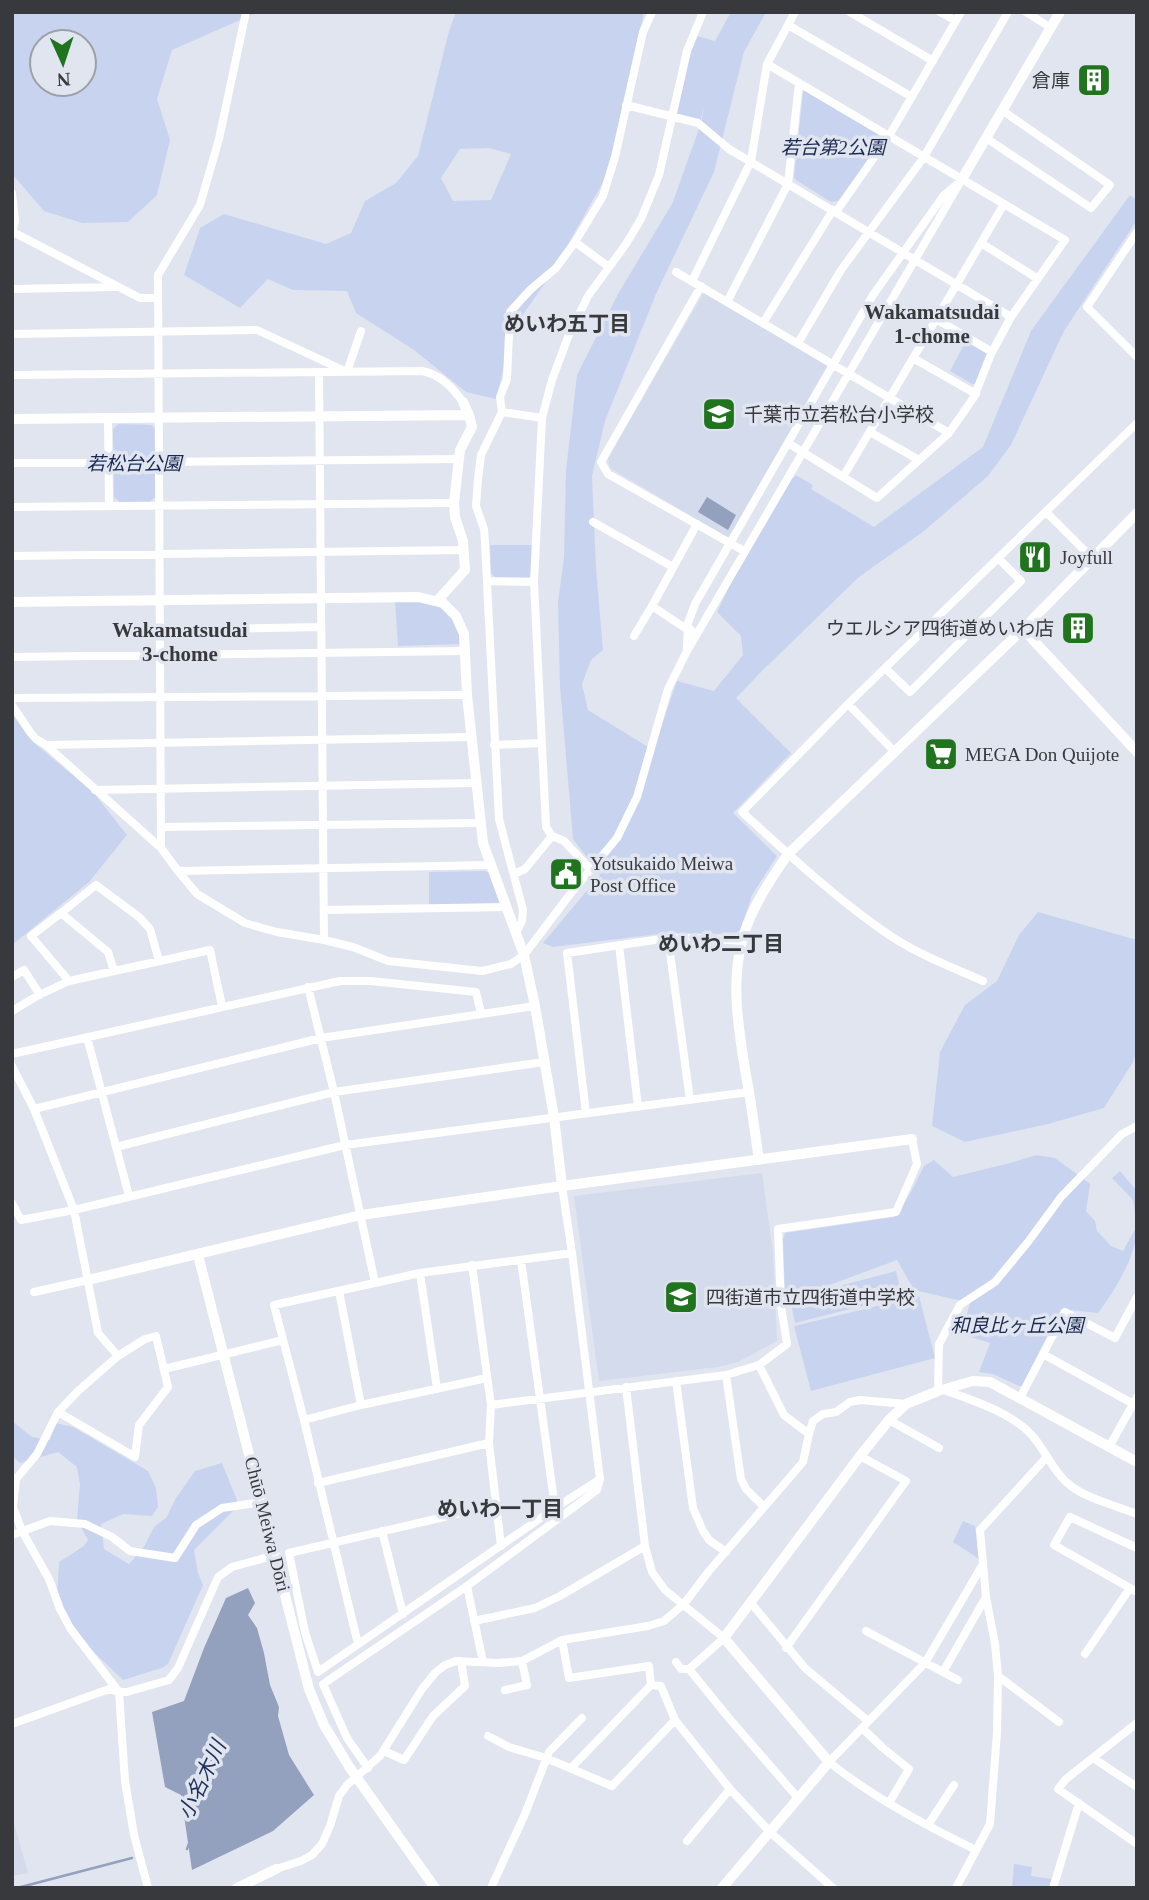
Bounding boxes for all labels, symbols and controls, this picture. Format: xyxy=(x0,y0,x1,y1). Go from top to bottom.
north arrow xyxy=(28,28,98,98)
building icon: 倉庫 xyxy=(1075,61,1113,99)
text: N xyxy=(56,69,71,90)
place label: 倉庫 xyxy=(1032,70,1070,91)
park label: 若台第2公園 xyxy=(781,137,888,158)
district label: Wakamatsudai 1-chome xyxy=(864,300,1000,348)
district label: めいわ五丁目 xyxy=(504,312,630,336)
school or university icon: 千葉市立若松台小学校 xyxy=(700,395,738,433)
place label: 千葉市立若松台小学校 xyxy=(744,404,934,425)
park label: 若松台公園 xyxy=(86,453,184,474)
restaurant icon: Joyfull xyxy=(1016,538,1054,576)
place label: Joyfull xyxy=(1060,547,1113,568)
building icon: ウエルシア四街道めいわ店 xyxy=(1059,609,1097,647)
district label: Wakamatsudai 3-chome xyxy=(112,618,248,666)
place label: ウエルシア四街道めいわ店 xyxy=(826,618,1054,639)
supermarket icon: MEGA Don Quijote xyxy=(922,735,960,773)
place label: MEGA Don Quijote xyxy=(965,744,1119,765)
place label: Yotsukaido Meiwa Post Office xyxy=(590,853,734,896)
public building icon: Yotsukaido Meiwa Post Office xyxy=(547,855,585,893)
district label: めいわ二丁目 xyxy=(658,932,784,956)
school or university icon: 四街道市立四街道中学校 xyxy=(662,1278,700,1316)
place label: 四街道市立四街道中学校 xyxy=(706,1287,915,1308)
park label: 和良比ヶ丘公園 xyxy=(950,1315,1086,1336)
street label: Chūō Meiwa Dōri xyxy=(241,1455,294,1594)
district label: めいわ一丁目 xyxy=(437,1497,563,1521)
water label: 小名木川 xyxy=(173,1735,231,1823)

